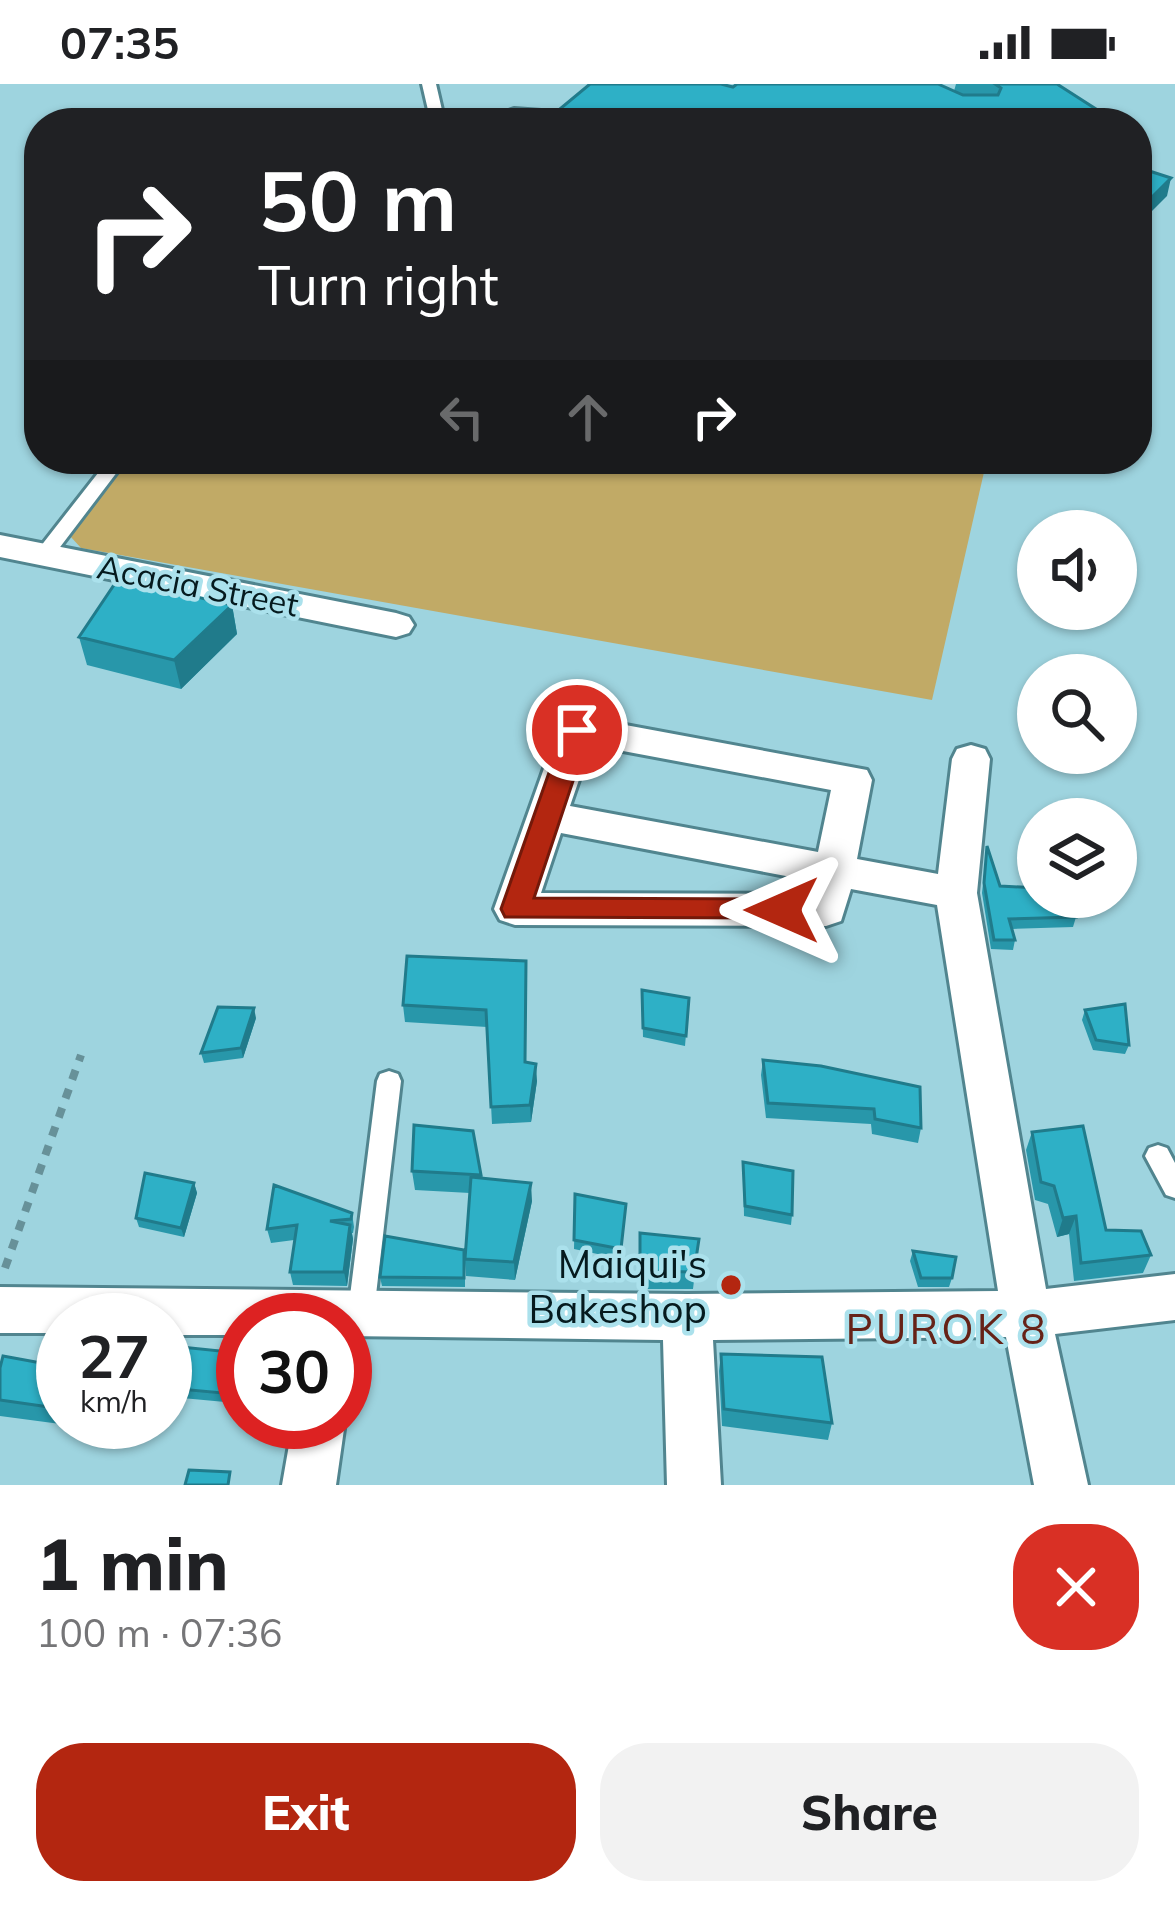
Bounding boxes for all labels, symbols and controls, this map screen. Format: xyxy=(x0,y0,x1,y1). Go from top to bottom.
text: 07:35 xyxy=(60,14,179,70)
text: 50 m xyxy=(258,147,457,252)
icon: right xyxy=(60,156,216,312)
text: Turn right xyxy=(258,251,499,319)
icon: left xyxy=(429,384,495,450)
icon: ahead xyxy=(555,384,621,450)
icon: right xyxy=(681,384,747,450)
map controls xyxy=(1017,510,1137,918)
button: sound xyxy=(1017,510,1137,630)
street label: Acacia Street xyxy=(94,545,302,625)
button: search xyxy=(1017,654,1137,774)
pin xyxy=(526,679,628,781)
icon: arrive xyxy=(544,697,610,763)
button: layers xyxy=(1017,798,1137,918)
position arrow xyxy=(719,847,845,973)
place label: Maiqui's Bakeshop xyxy=(528,1239,707,1333)
marker: Maiqui's Bakeshop xyxy=(718,1272,744,1298)
speed limit sign: 30 xyxy=(216,1293,372,1449)
district label: PUROK 8 xyxy=(845,1302,1049,1355)
text: 27 xyxy=(78,1318,150,1393)
text: km/h xyxy=(80,1382,148,1420)
text: 1 min xyxy=(36,1518,229,1608)
button: close xyxy=(1013,1524,1139,1650)
text: 100 m · 07:36 xyxy=(36,1608,282,1657)
button: Exit xyxy=(36,1743,576,1881)
button: Share xyxy=(600,1743,1139,1881)

